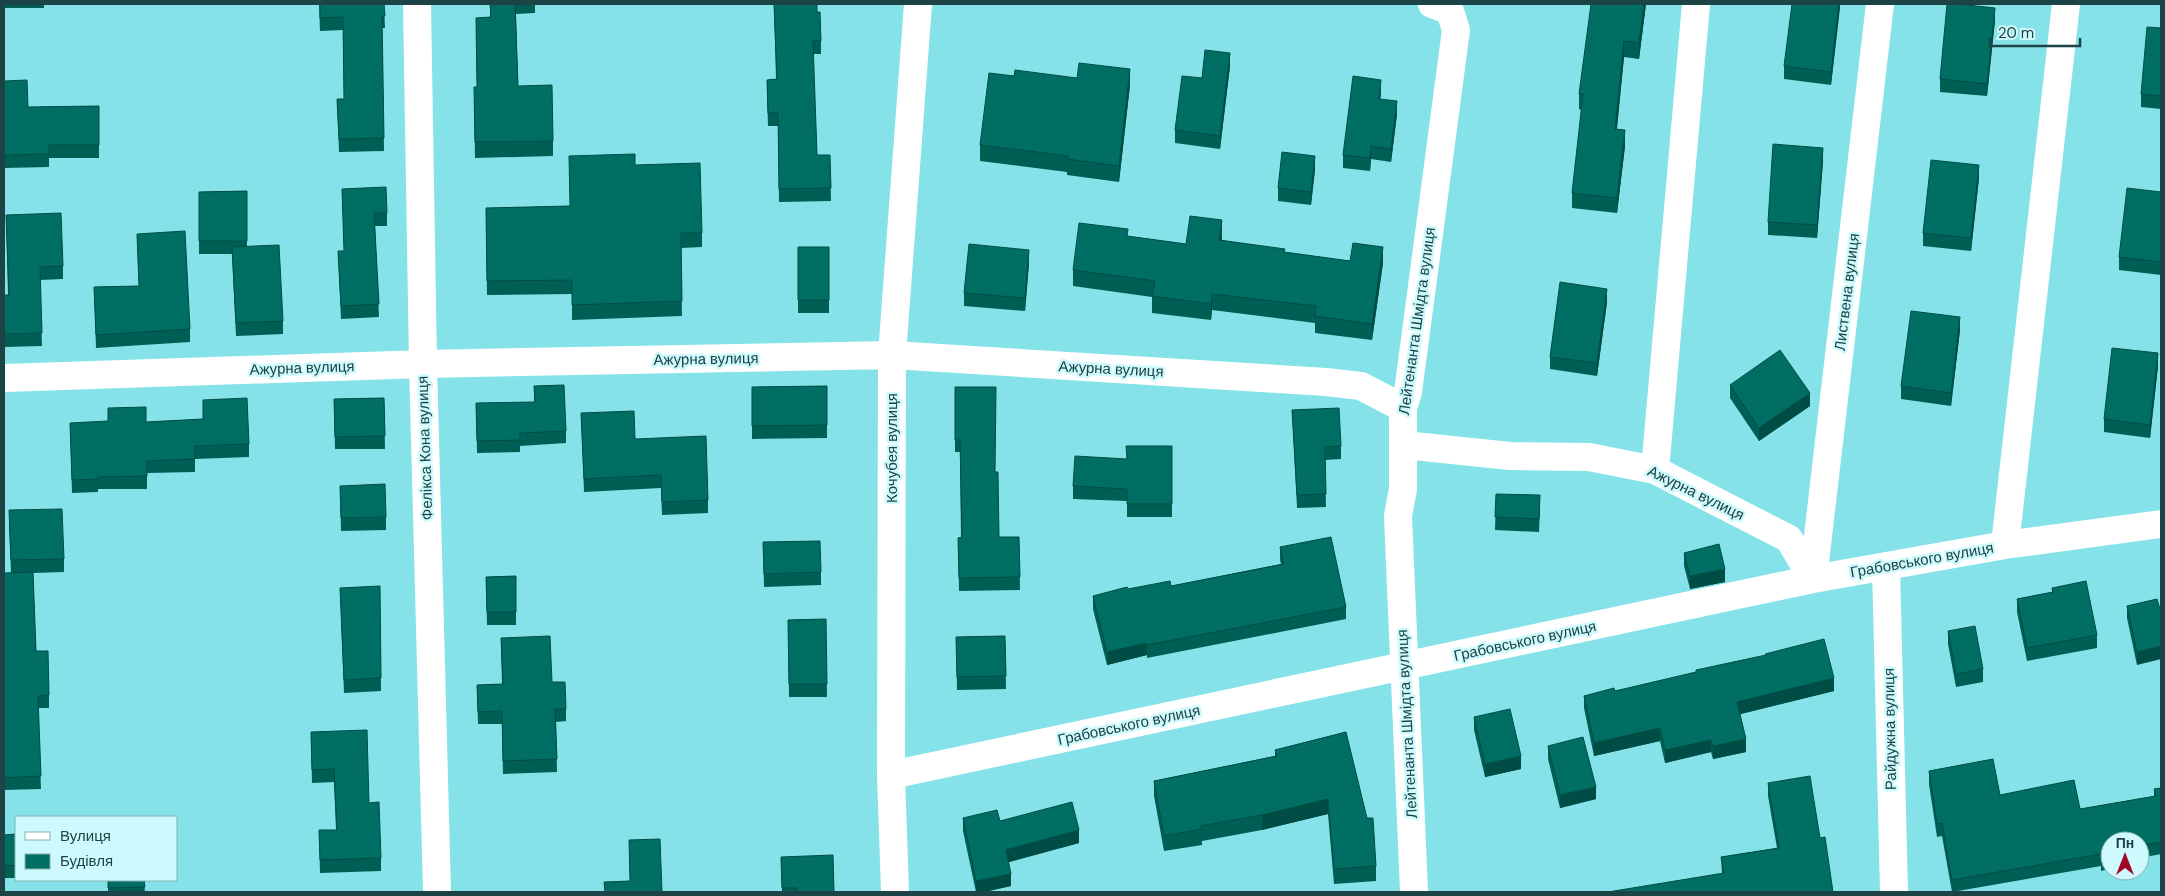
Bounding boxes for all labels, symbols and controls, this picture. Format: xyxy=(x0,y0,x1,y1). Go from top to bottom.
scale bar xyxy=(1990,15,2080,47)
text: 20 m xyxy=(1998,23,2034,43)
street label: Лейтенанта Шмідта вулиця xyxy=(1394,226,1440,416)
street label: Листвена вулиця xyxy=(1830,232,1864,352)
street label: Ажурна вулиця xyxy=(653,348,759,370)
street label: Ажурна вулиця xyxy=(249,356,355,380)
street label: Ажурна вулиця xyxy=(1058,356,1164,382)
street label: Фелікса Кона вулиця xyxy=(412,376,438,520)
street label: Кочубея вулиця xyxy=(882,393,902,503)
street label: Ажурна вулиця xyxy=(1644,461,1748,525)
street label: Грабовського вулиця xyxy=(1849,538,1995,582)
street label: Грабовського вулиця xyxy=(1452,616,1598,666)
street label: Лейтенанта Шмідта вулиця xyxy=(1392,629,1422,819)
street label: Райдужна вулиця xyxy=(1879,668,1901,790)
street label: Грабовського вулиця xyxy=(1056,700,1202,750)
legend xyxy=(15,816,178,881)
text: Вулиця xyxy=(60,826,111,846)
north arrow xyxy=(2100,831,2150,881)
text: Пн xyxy=(2116,834,2134,852)
text: Будівля xyxy=(60,851,113,871)

